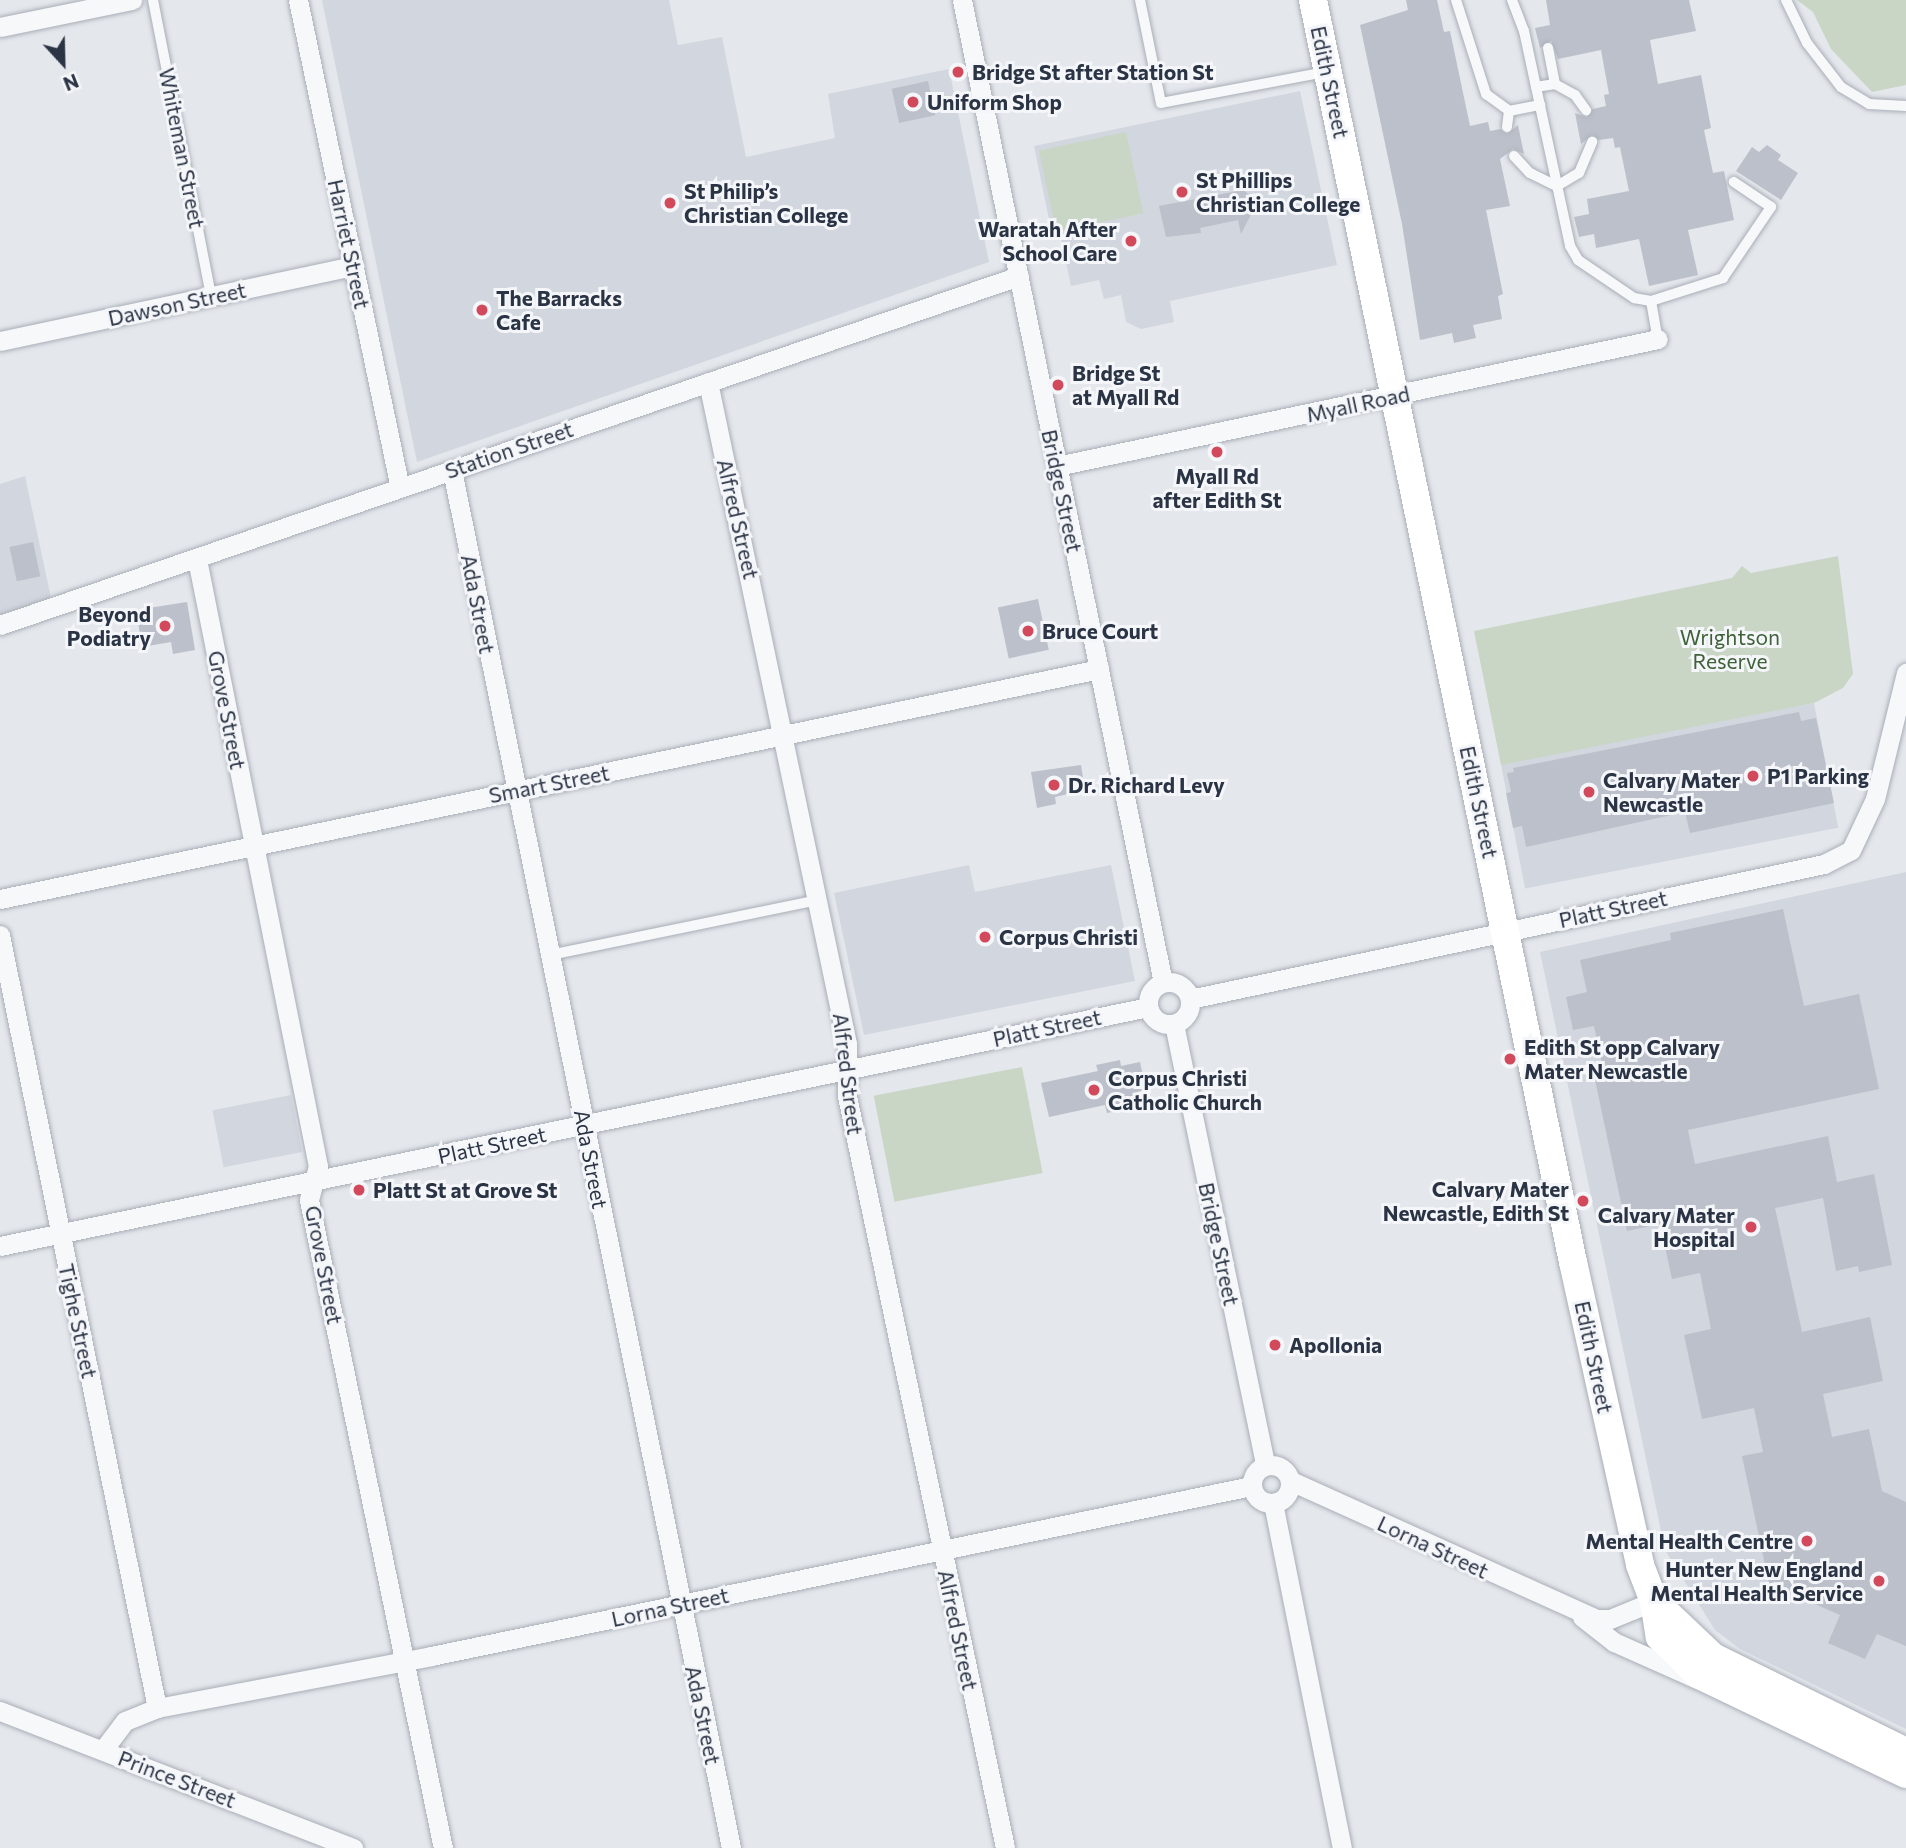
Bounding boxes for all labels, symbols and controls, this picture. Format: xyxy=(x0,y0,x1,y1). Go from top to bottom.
street label: Edith Street xyxy=(1306,24,1354,140)
north arrow xyxy=(28,28,98,98)
place label: Bridge St after Station St xyxy=(972,59,1214,85)
marker: Bridge St after Station St xyxy=(950,64,966,80)
street label: Whiteman Street xyxy=(154,66,210,230)
text: N xyxy=(60,70,82,96)
place label: Uniform Shop xyxy=(927,89,1062,115)
marker: Uniform Shop xyxy=(905,94,921,110)
place label: St Phillips Christian College xyxy=(1196,167,1360,217)
street label: Harriet Street xyxy=(323,177,375,311)
place label: St Philip’s Christian College xyxy=(684,178,848,228)
marker: St Phillips Christian College xyxy=(1174,184,1190,200)
marker: St Philip’s Christian College xyxy=(662,195,678,211)
place label: Waratah After School Care xyxy=(978,216,1117,266)
marker: Waratah After School Care xyxy=(1123,233,1139,249)
street label: Dawson Street xyxy=(106,277,248,331)
place label: The Barracks Cafe xyxy=(496,285,622,335)
marker: The Barracks Cafe xyxy=(474,302,490,318)
place label: Bridge St at Myall Rd xyxy=(1072,360,1179,410)
marker: Bridge St at Myall Rd xyxy=(1050,377,1066,393)
street label: Myall Road xyxy=(1304,381,1412,427)
street label: Station Street xyxy=(442,416,576,484)
street label: Bridge Street xyxy=(1037,427,1087,555)
marker: Myall Rd after Edith St xyxy=(1209,444,1225,460)
street label: Alfred Street xyxy=(712,456,764,582)
place label: Myall Rd after Edith St xyxy=(1152,463,1282,513)
street label: Ada Street xyxy=(456,552,500,656)
place label: Beyond Podiatry xyxy=(67,601,151,651)
marker: Beyond Podiatry xyxy=(157,618,173,634)
place label: Bruce Court xyxy=(1042,618,1158,644)
marker: Bruce Court xyxy=(1020,623,1036,639)
park label: Wrightson Reserve xyxy=(1680,624,1780,674)
street label: Grove Street xyxy=(203,648,251,772)
street label: Edith Street xyxy=(1455,744,1503,860)
street label: Smart Street xyxy=(487,760,611,808)
place label: P1 Parking xyxy=(1767,763,1869,789)
place label: Calvary Mater Newcastle xyxy=(1603,767,1740,817)
marker: P1 Parking xyxy=(1745,768,1761,784)
place label: Dr. Richard Levy xyxy=(1068,772,1225,798)
marker: Dr. Richard Levy xyxy=(1046,777,1062,793)
marker: Calvary Mater Newcastle xyxy=(1581,784,1597,800)
street label: Platt Street xyxy=(1557,885,1669,933)
place label: Corpus Christi xyxy=(999,924,1138,950)
marker: Corpus Christi xyxy=(977,929,993,945)
street label: Platt Street xyxy=(991,1004,1103,1052)
street label: Alfred Street xyxy=(828,1012,868,1136)
place label: Edith St opp Calvary Mater Newcastle xyxy=(1524,1034,1720,1084)
marker: Edith St opp Calvary Mater Newcastle xyxy=(1502,1051,1518,1067)
place label: Corpus Christi Catholic Church xyxy=(1108,1065,1262,1115)
marker: Corpus Christi Catholic Church xyxy=(1086,1082,1102,1098)
street label: Ada Street xyxy=(569,1107,613,1211)
street label: Platt Street xyxy=(436,1121,548,1169)
place label: Calvary Mater Newcastle, Edith St xyxy=(1383,1176,1569,1226)
place label: Platt St at Grove St xyxy=(373,1177,557,1203)
street label: Bridge Street xyxy=(1194,1180,1244,1308)
marker: Platt St at Grove St xyxy=(351,1182,367,1198)
marker: Calvary Mater Newcastle, Edith St xyxy=(1575,1193,1591,1209)
place label: Calvary Mater Hospital xyxy=(1598,1202,1735,1252)
street label: Grove Street xyxy=(300,1203,348,1327)
marker: Calvary Mater Hospital xyxy=(1741,1217,1761,1237)
street label: Tighe Street xyxy=(54,1261,102,1381)
street label: Edith Street xyxy=(1570,1299,1618,1415)
place label: Apollonia xyxy=(1289,1332,1382,1358)
marker: Apollonia xyxy=(1267,1337,1283,1353)
street label: Lorna Street xyxy=(1374,1510,1492,1584)
place label: Mental Health Centre xyxy=(1586,1528,1793,1554)
marker: Mental Health Centre xyxy=(1799,1533,1815,1549)
place label: Hunter New England Mental Health Service xyxy=(1651,1556,1863,1606)
street label: Alfred Street xyxy=(933,1567,983,1693)
marker: Hunter New England Mental Health Service xyxy=(1869,1571,1889,1591)
street label: Lorna Street xyxy=(609,1582,731,1632)
street label: Ada Street xyxy=(680,1663,726,1767)
street label: Prince Street xyxy=(115,1745,239,1813)

